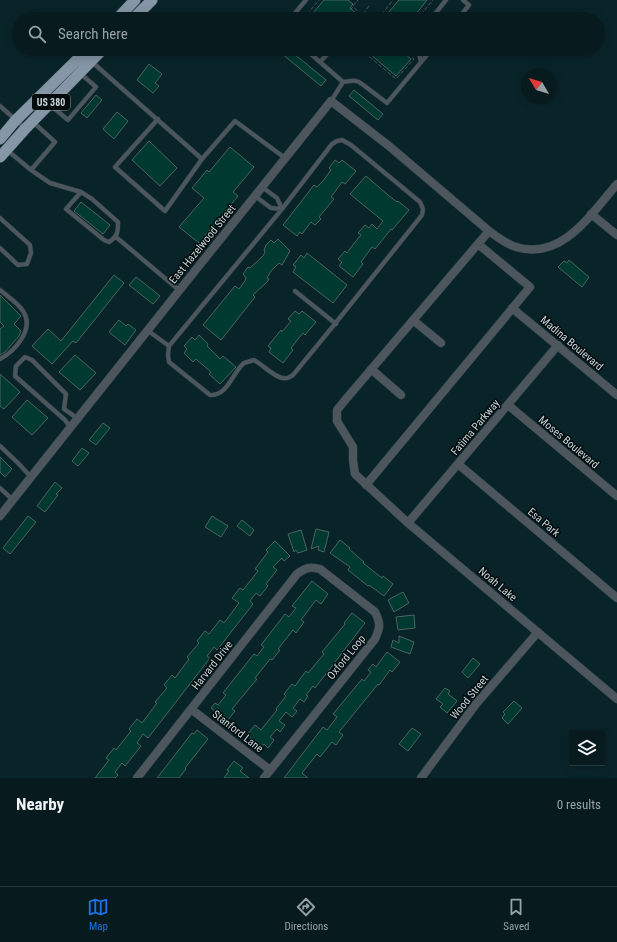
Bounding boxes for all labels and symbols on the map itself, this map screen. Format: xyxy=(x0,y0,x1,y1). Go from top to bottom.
north arrow xyxy=(521,68,557,104)
road number: US 380 xyxy=(32,94,70,110)
street label: East Hazelwood Street xyxy=(167,202,238,286)
street label: Madina Boulevard xyxy=(538,313,606,373)
street label: Fatima Parkway xyxy=(448,396,503,458)
street label: Moses Boulevard xyxy=(536,413,601,471)
street label: Esa Park xyxy=(525,505,562,540)
street label: Noah Lake xyxy=(476,565,519,604)
street label: Oxford Loop xyxy=(325,632,368,682)
street label: Harvard Drive xyxy=(189,638,236,692)
street label: Wood Street xyxy=(448,673,491,722)
street label: Stanford Lane xyxy=(210,708,266,755)

